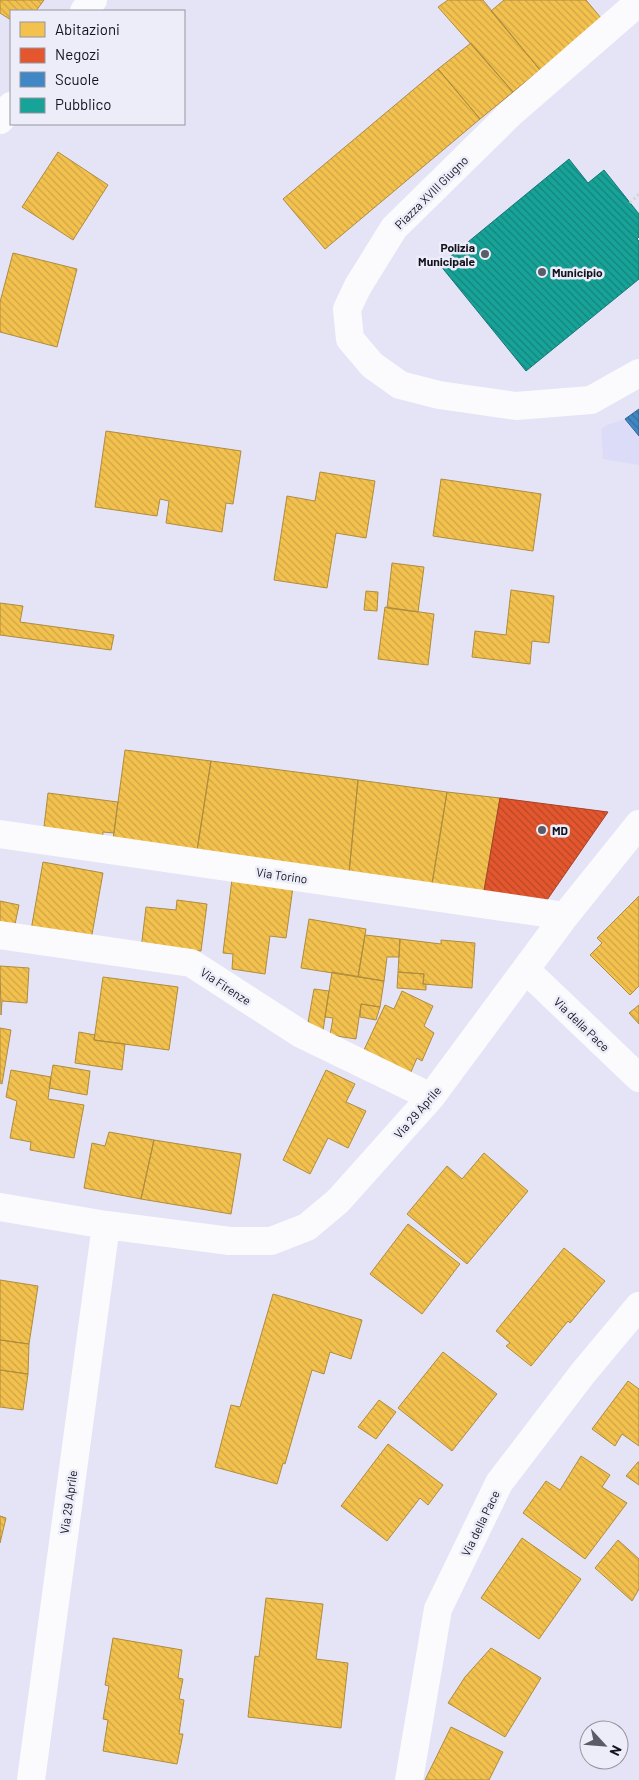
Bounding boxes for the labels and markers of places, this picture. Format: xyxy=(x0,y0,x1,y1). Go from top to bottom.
place label: Polizia Municipale xyxy=(418,240,475,268)
marker: Polizia Municipale xyxy=(479,248,491,260)
place label: Municipio xyxy=(552,265,603,279)
marker: Municipio xyxy=(536,266,548,278)
place label: MD xyxy=(552,823,568,837)
marker: MD xyxy=(536,824,548,836)

